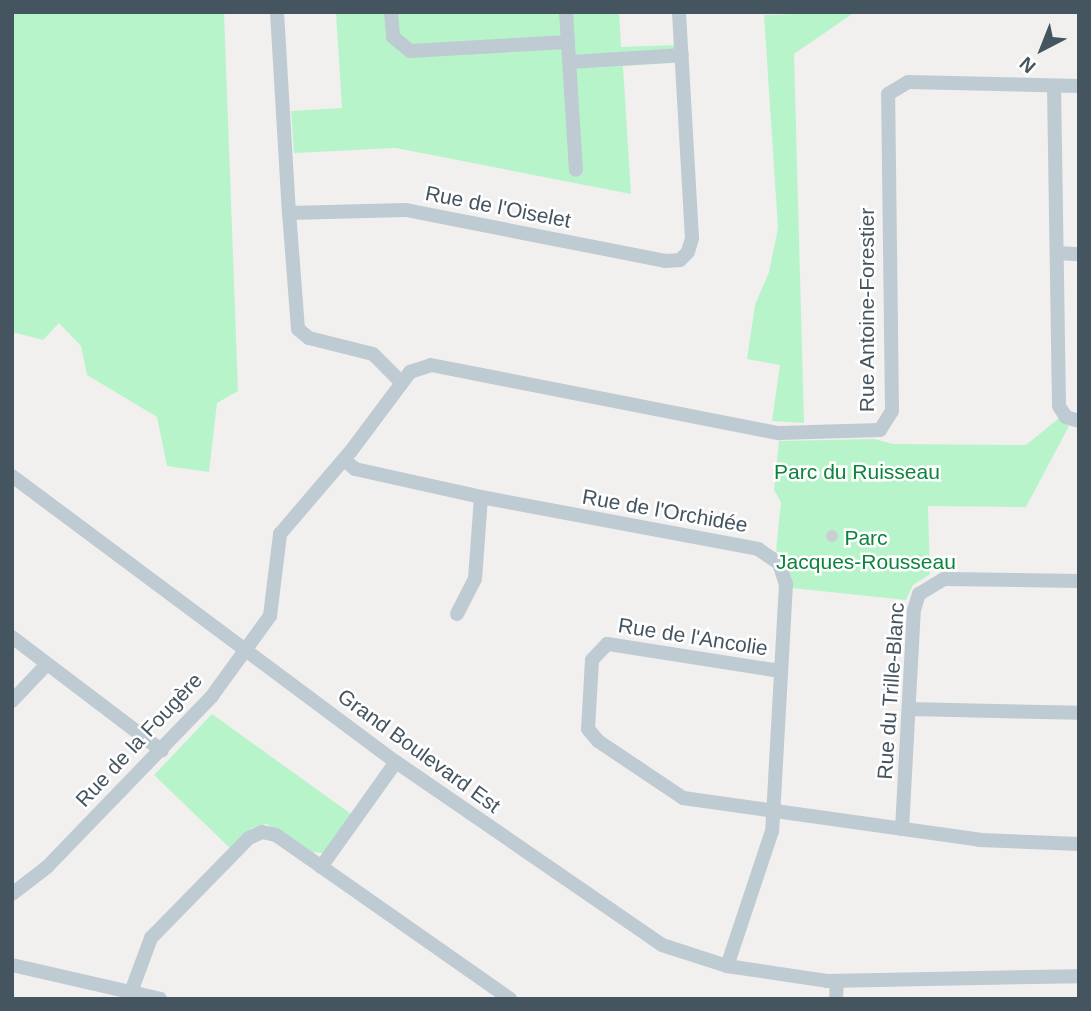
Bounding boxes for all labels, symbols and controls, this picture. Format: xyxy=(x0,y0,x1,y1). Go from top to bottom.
north arrow xyxy=(1007,14,1077,84)
text: N xyxy=(1015,53,1040,77)
street label: Rue de l'Oiselet xyxy=(423,181,573,233)
street label: Rue Antoine-Forestier xyxy=(854,207,880,413)
park label: Parc du Ruisseau xyxy=(774,459,940,485)
street label: Rue de l'Orchidée xyxy=(580,484,750,538)
park label: Parc Jacques-Rousseau xyxy=(776,525,956,575)
street label: Rue du Trille-Blanc xyxy=(872,601,910,781)
street label: Rue de l'Ancolie xyxy=(616,613,770,661)
street label: Rue de la Fougère xyxy=(70,668,208,812)
street label: Grand Boulevard Est xyxy=(333,684,505,818)

